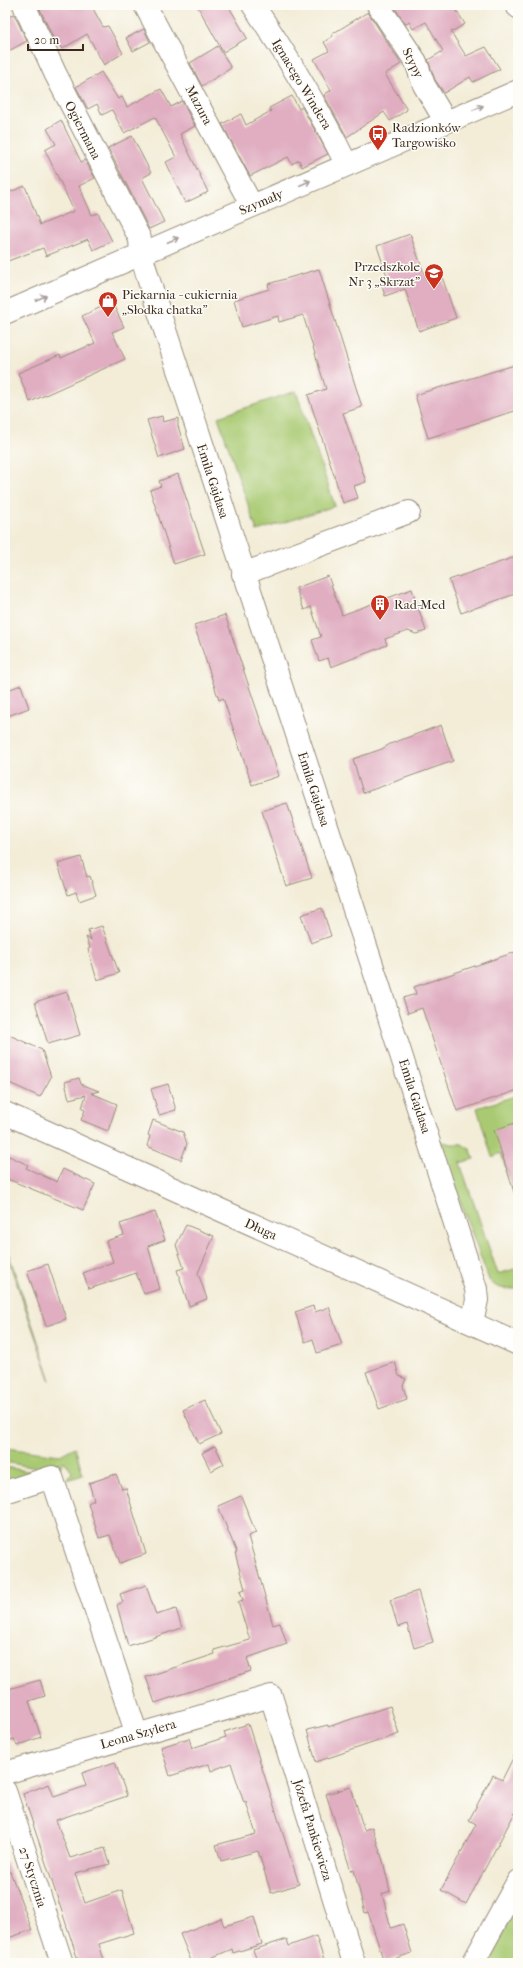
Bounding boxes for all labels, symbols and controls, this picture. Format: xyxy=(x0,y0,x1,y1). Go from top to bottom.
scale bar xyxy=(28,26,83,52)
text: 20 m xyxy=(34,33,59,47)
street label: Ignacego Windera xyxy=(269,36,335,133)
street label: Stypy xyxy=(399,45,427,82)
street label: Mazura xyxy=(182,83,216,128)
street label: Ogiermana xyxy=(62,98,105,163)
one-way arrow xyxy=(472,104,484,111)
place label: Radzionków Targowisko xyxy=(392,120,461,150)
bus stop icon: Radzionków Targowisko xyxy=(367,123,389,151)
one-way arrow xyxy=(298,179,310,186)
street label: Szymały xyxy=(237,186,286,218)
one-way arrow xyxy=(166,236,178,244)
place label: Przedszkole Nr 3 „Skrzat” xyxy=(349,259,421,289)
school or university icon: Przedszkole Nr 3 „Skrzat” xyxy=(423,262,445,290)
place label: Piekarnia - cukiernia „Słodka chatka” xyxy=(122,287,238,317)
shop icon: Piekarnia - cukiernia „Słodka chatka” xyxy=(97,290,119,318)
one-way arrow xyxy=(34,294,46,301)
street label: Emila Gajdasa xyxy=(194,442,232,521)
building icon: Rad-Med xyxy=(369,593,391,621)
place label: Rad-Med xyxy=(394,597,446,612)
street label: Emila Gajdasa xyxy=(295,750,333,829)
street label: Emila Gajdasa xyxy=(396,1057,434,1136)
street label: Długa xyxy=(243,1215,280,1243)
street label: Leona Szylera xyxy=(98,1716,178,1752)
street label: Józefa Pankiewicza xyxy=(290,1776,336,1884)
street label: 27 Stycznia xyxy=(16,1845,50,1910)

